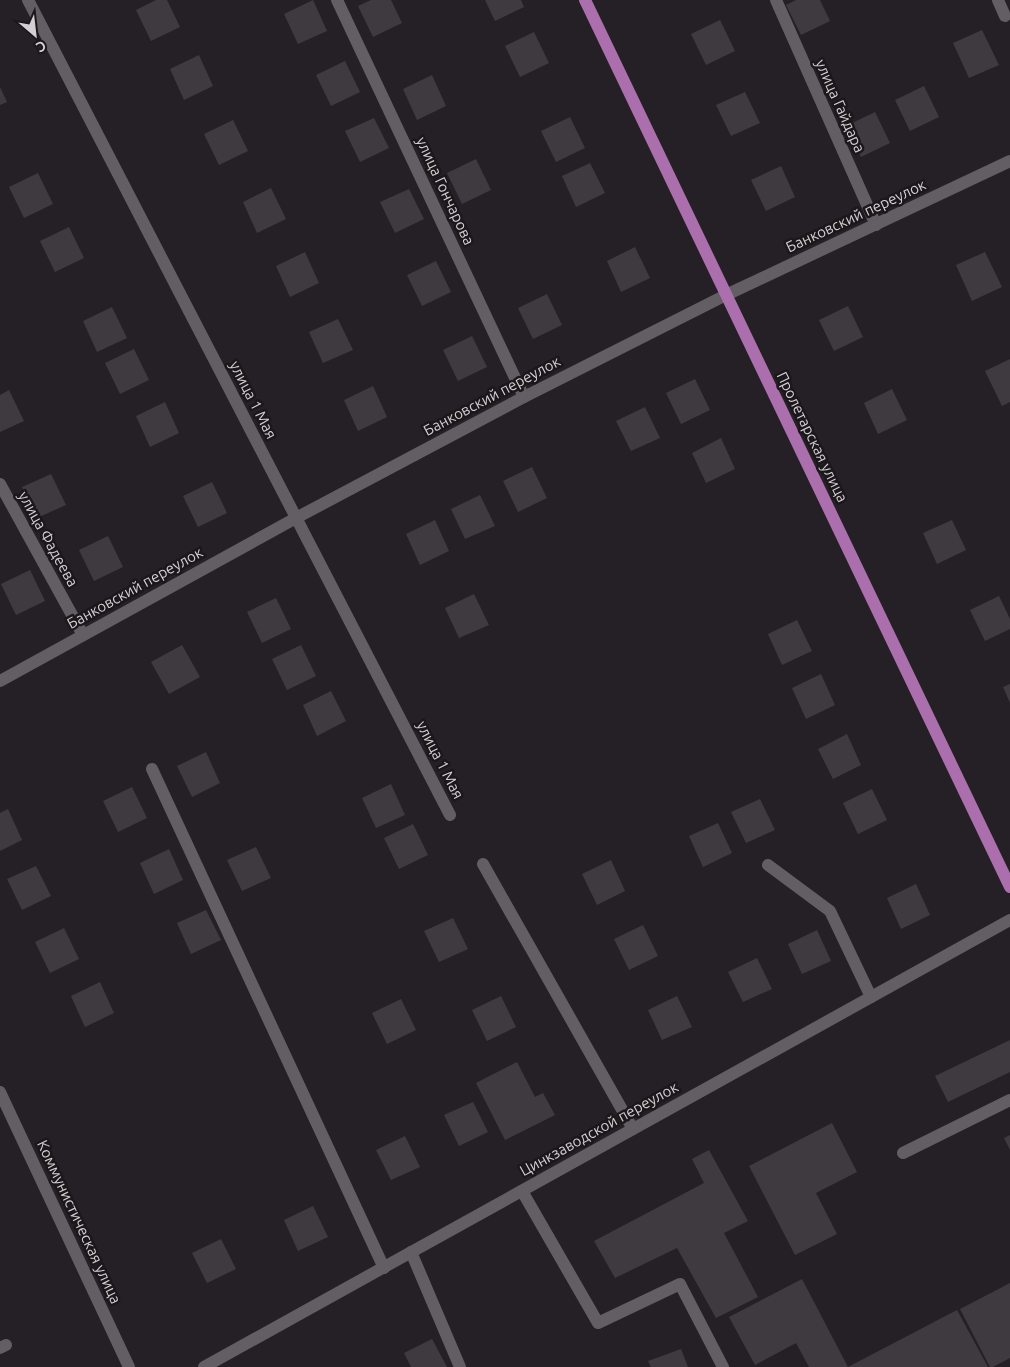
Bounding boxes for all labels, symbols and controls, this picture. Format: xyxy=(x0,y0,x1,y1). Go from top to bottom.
north arrow xyxy=(10,10,60,60)
text: С xyxy=(33,37,49,56)
street label: улица Гайдара xyxy=(812,57,869,155)
street label: улица Гончарова xyxy=(413,134,478,247)
street label: Банковский переулок xyxy=(783,176,929,255)
street label: Банковский переулок xyxy=(421,352,563,439)
street label: улица 1 Мая xyxy=(227,358,280,442)
street label: Пролетарская улица xyxy=(773,369,851,505)
street label: улица Фадеева xyxy=(15,488,82,589)
street label: Банковский переулок xyxy=(64,543,206,632)
street label: улица 1 Мая xyxy=(414,718,467,802)
street label: Цинкзаводской переулок xyxy=(517,1078,681,1179)
street label: Коммунистическая улица xyxy=(34,1137,125,1306)

